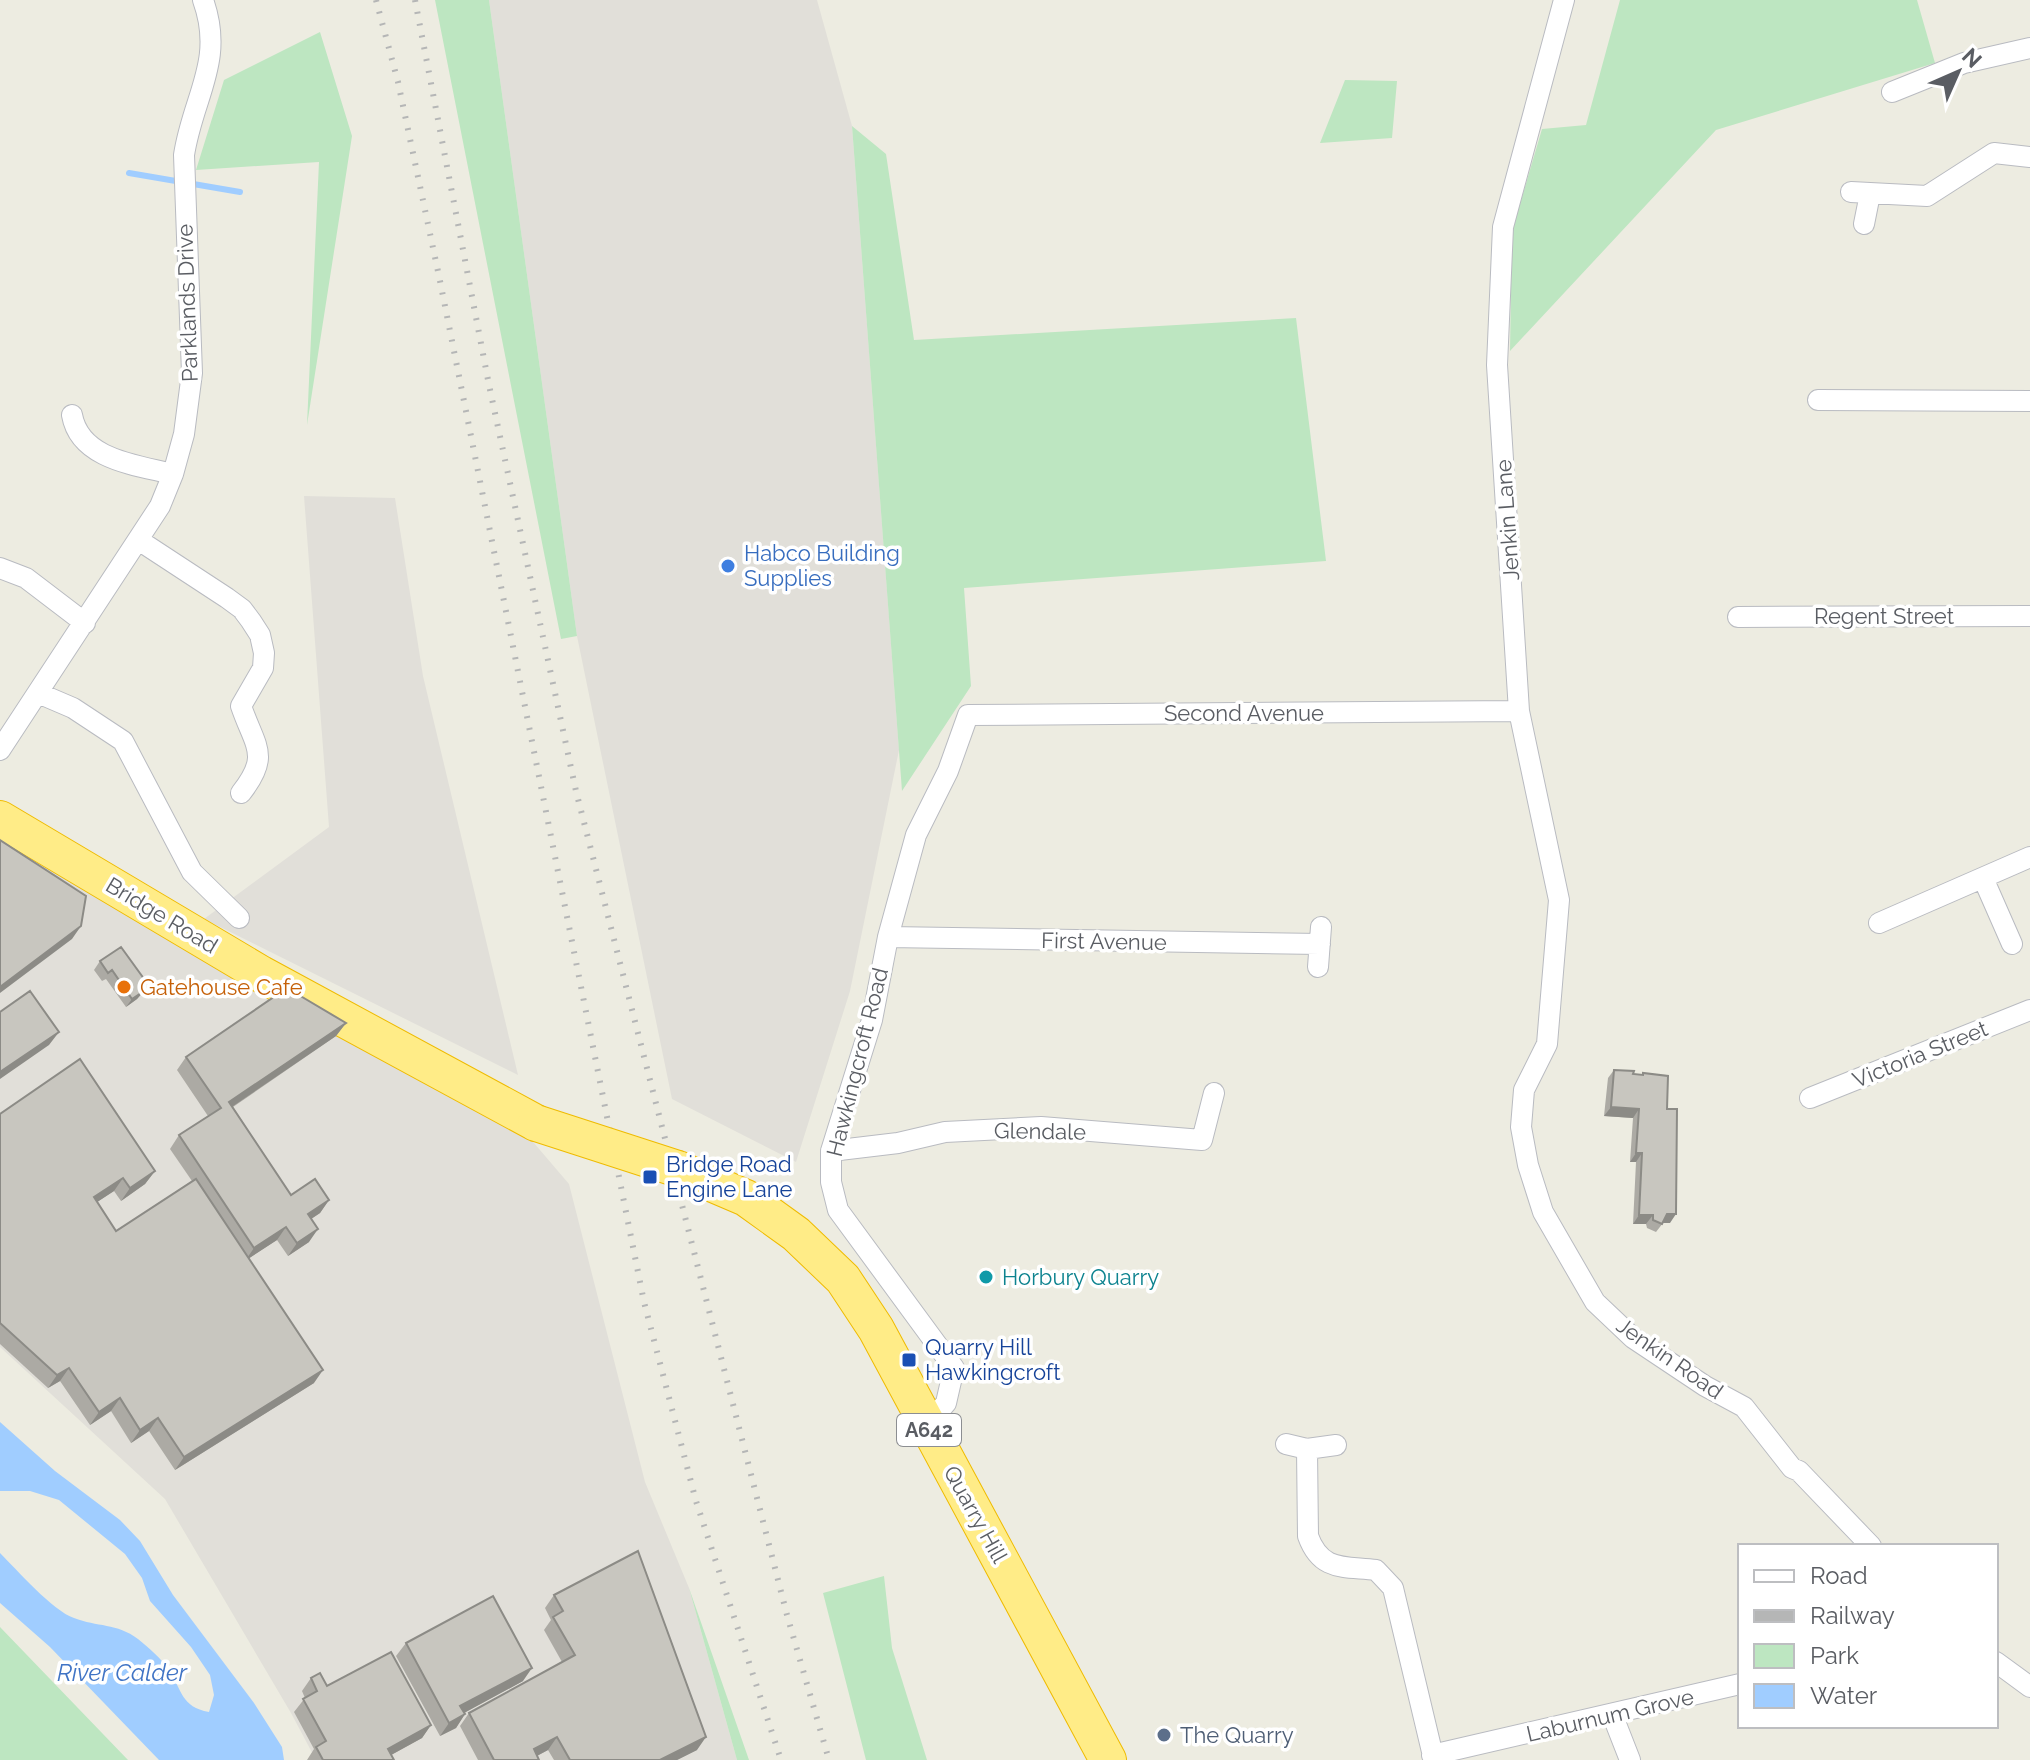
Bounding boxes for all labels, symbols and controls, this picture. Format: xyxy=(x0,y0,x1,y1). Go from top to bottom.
north arrow xyxy=(1918,32,1998,112)
text: N xyxy=(1957,43,1987,73)
street label: Parklands Drive xyxy=(171,223,203,382)
street label: Jenkin Lane xyxy=(1490,458,1524,582)
place label: Habco Building Supplies xyxy=(744,540,900,591)
marker: Habco Building Supplies xyxy=(719,557,737,575)
street label: Regent Street xyxy=(1814,603,1955,629)
street label: Second Avenue xyxy=(1164,700,1324,726)
street label: Bridge Road xyxy=(101,871,223,959)
street label: First Avenue xyxy=(1041,927,1167,955)
street label: Hawkingcroft Road xyxy=(821,965,893,1159)
place label: Gatehouse Cafe xyxy=(140,974,303,1000)
marker: Gatehouse Cafe xyxy=(115,978,133,996)
street label: Victoria Street xyxy=(1849,1015,1992,1093)
street label: Glendale xyxy=(994,1117,1086,1145)
place label: Bridge Road Engine Lane xyxy=(666,1151,792,1202)
marker: Bridge Road Engine Lane xyxy=(641,1168,659,1186)
place label: Horbury Quarry xyxy=(1002,1264,1159,1290)
marker: Horbury Quarry xyxy=(977,1268,995,1286)
street label: Jenkin Road xyxy=(1612,1312,1728,1404)
place label: Quarry Hill Hawkingcroft xyxy=(925,1334,1061,1385)
marker: Quarry Hill Hawkingcroft xyxy=(900,1351,918,1369)
road number: A642 xyxy=(897,1414,961,1446)
street label: Quarry Hill xyxy=(939,1461,1013,1567)
legend xyxy=(1738,1544,1998,1728)
text: Road xyxy=(1810,1561,1868,1590)
text: Railway xyxy=(1810,1601,1895,1630)
text: Park xyxy=(1810,1641,1859,1670)
water label: River Calder xyxy=(57,1658,188,1687)
text: Water xyxy=(1810,1681,1878,1710)
street label: Laburnum Grove xyxy=(1524,1683,1696,1747)
place label: The Quarry xyxy=(1180,1722,1294,1748)
marker: The Quarry xyxy=(1155,1726,1173,1744)

